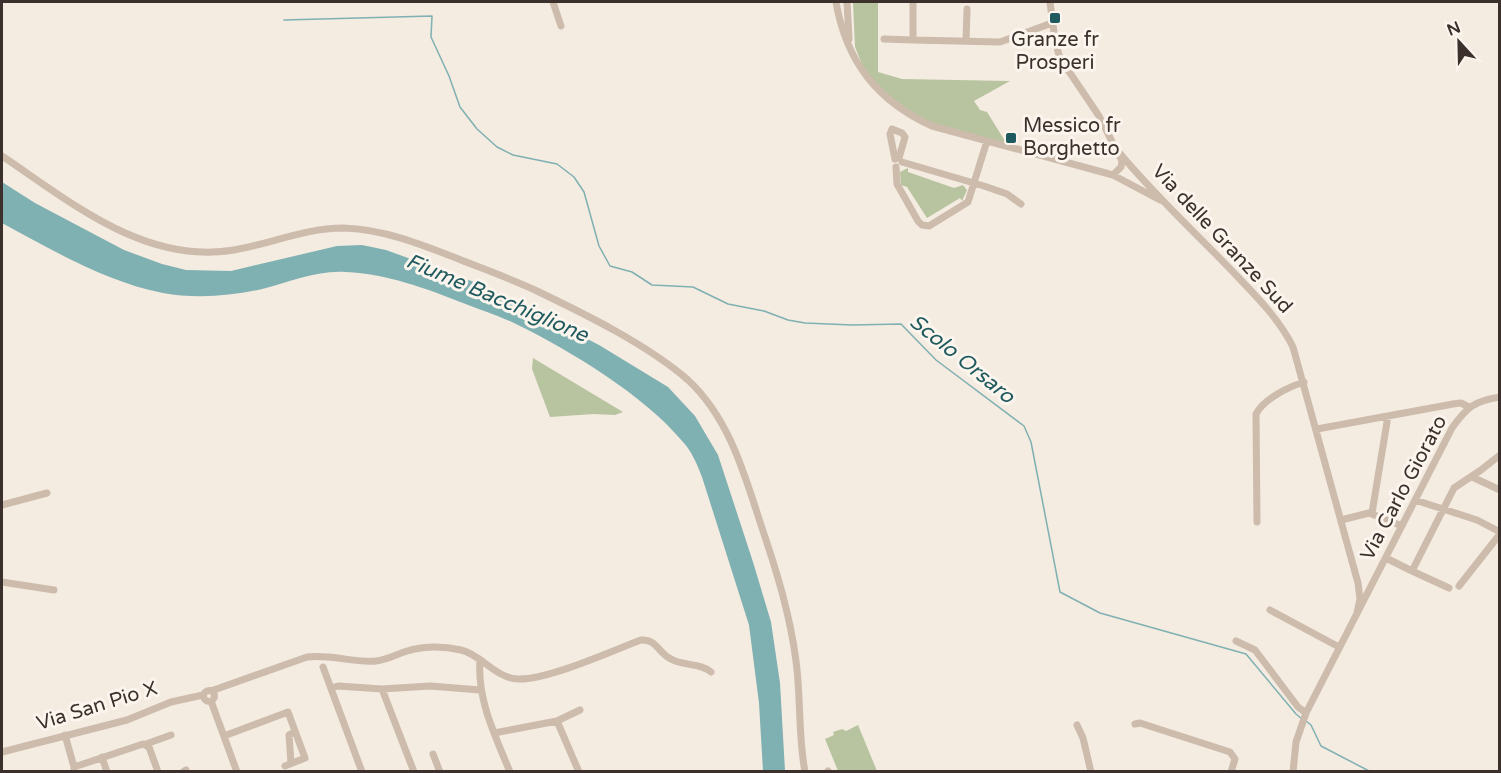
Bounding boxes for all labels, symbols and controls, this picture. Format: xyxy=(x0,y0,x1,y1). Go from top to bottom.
marker: Granze fr Prosperi xyxy=(1048,11,1062,25)
north arrow xyxy=(1429,12,1489,72)
text: N xyxy=(1444,17,1463,41)
place label: Granze fr Prosperi xyxy=(1011,28,1099,75)
place label: Messico fr Borghetto xyxy=(1023,114,1121,161)
marker: Messico fr Borghetto xyxy=(1004,131,1018,145)
street label: Via delle Granze Sud xyxy=(1147,159,1297,319)
water label: Fiume Bacchiglione xyxy=(402,248,593,348)
water label: Scolo Orsaro xyxy=(905,309,1020,410)
street label: Via Carlo Giorato xyxy=(1356,411,1452,565)
street label: Via San Pio X xyxy=(34,676,160,736)

